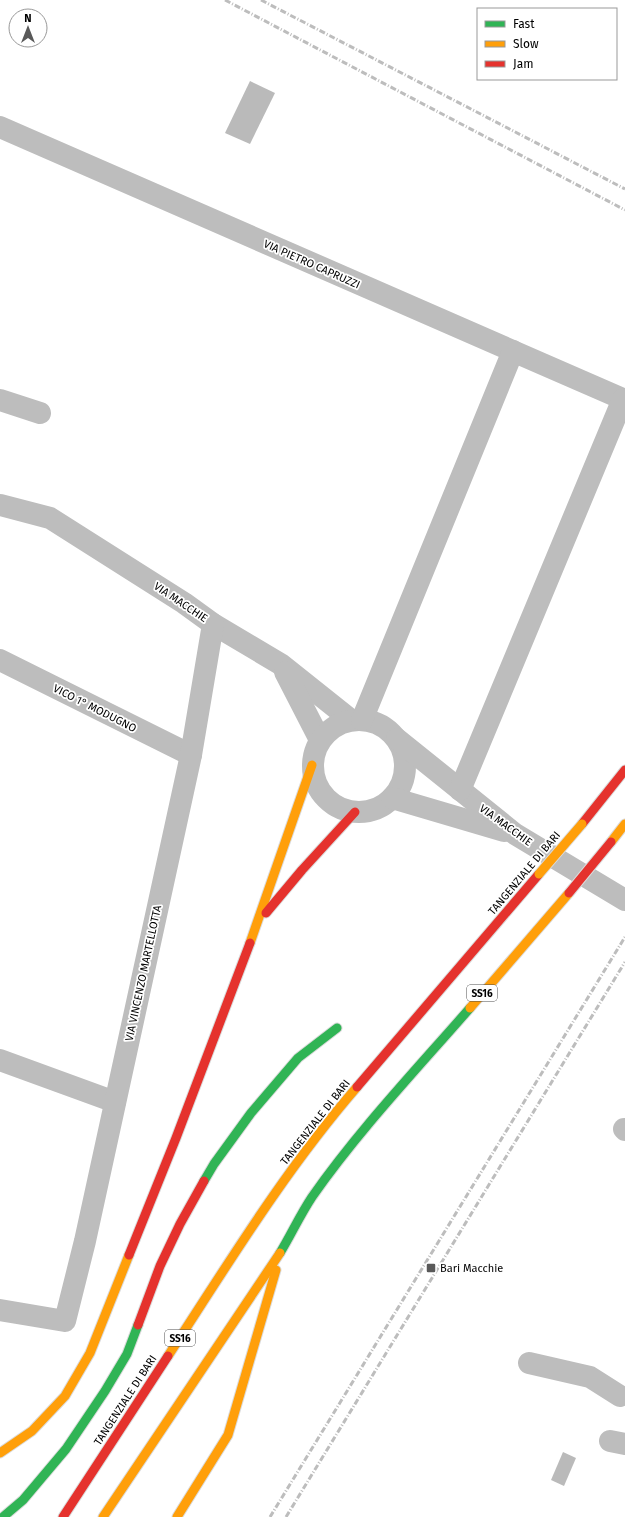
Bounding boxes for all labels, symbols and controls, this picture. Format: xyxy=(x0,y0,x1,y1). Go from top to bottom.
north arrow xyxy=(8,8,48,48)
legend xyxy=(477,8,617,80)
text: N xyxy=(24,12,32,25)
text: Fast xyxy=(513,17,535,31)
text: Slow xyxy=(513,37,539,51)
text: Jam xyxy=(513,57,533,71)
street label: VIA PIETRO CAPRUZZI xyxy=(262,237,362,292)
street label: VIA MACCHIE xyxy=(151,580,210,625)
street label: VICO 1° MODUGNO xyxy=(51,682,139,735)
street label: VIA MACCHIE xyxy=(477,802,535,849)
street label: TANGENZIALE DI BARI xyxy=(486,829,563,918)
street label: VIA VINCENZO MARTELLOTTA xyxy=(123,903,164,1042)
road number: SS16 xyxy=(467,985,497,1001)
street label: TANGENZIALE DI BARI xyxy=(278,1077,353,1168)
marker: Bari Macchie xyxy=(425,1262,437,1274)
place label: Bari Macchie xyxy=(440,1262,503,1275)
road number: SS16 xyxy=(165,1330,195,1346)
street label: TANGENZIALE DI BARI xyxy=(91,1353,159,1448)

